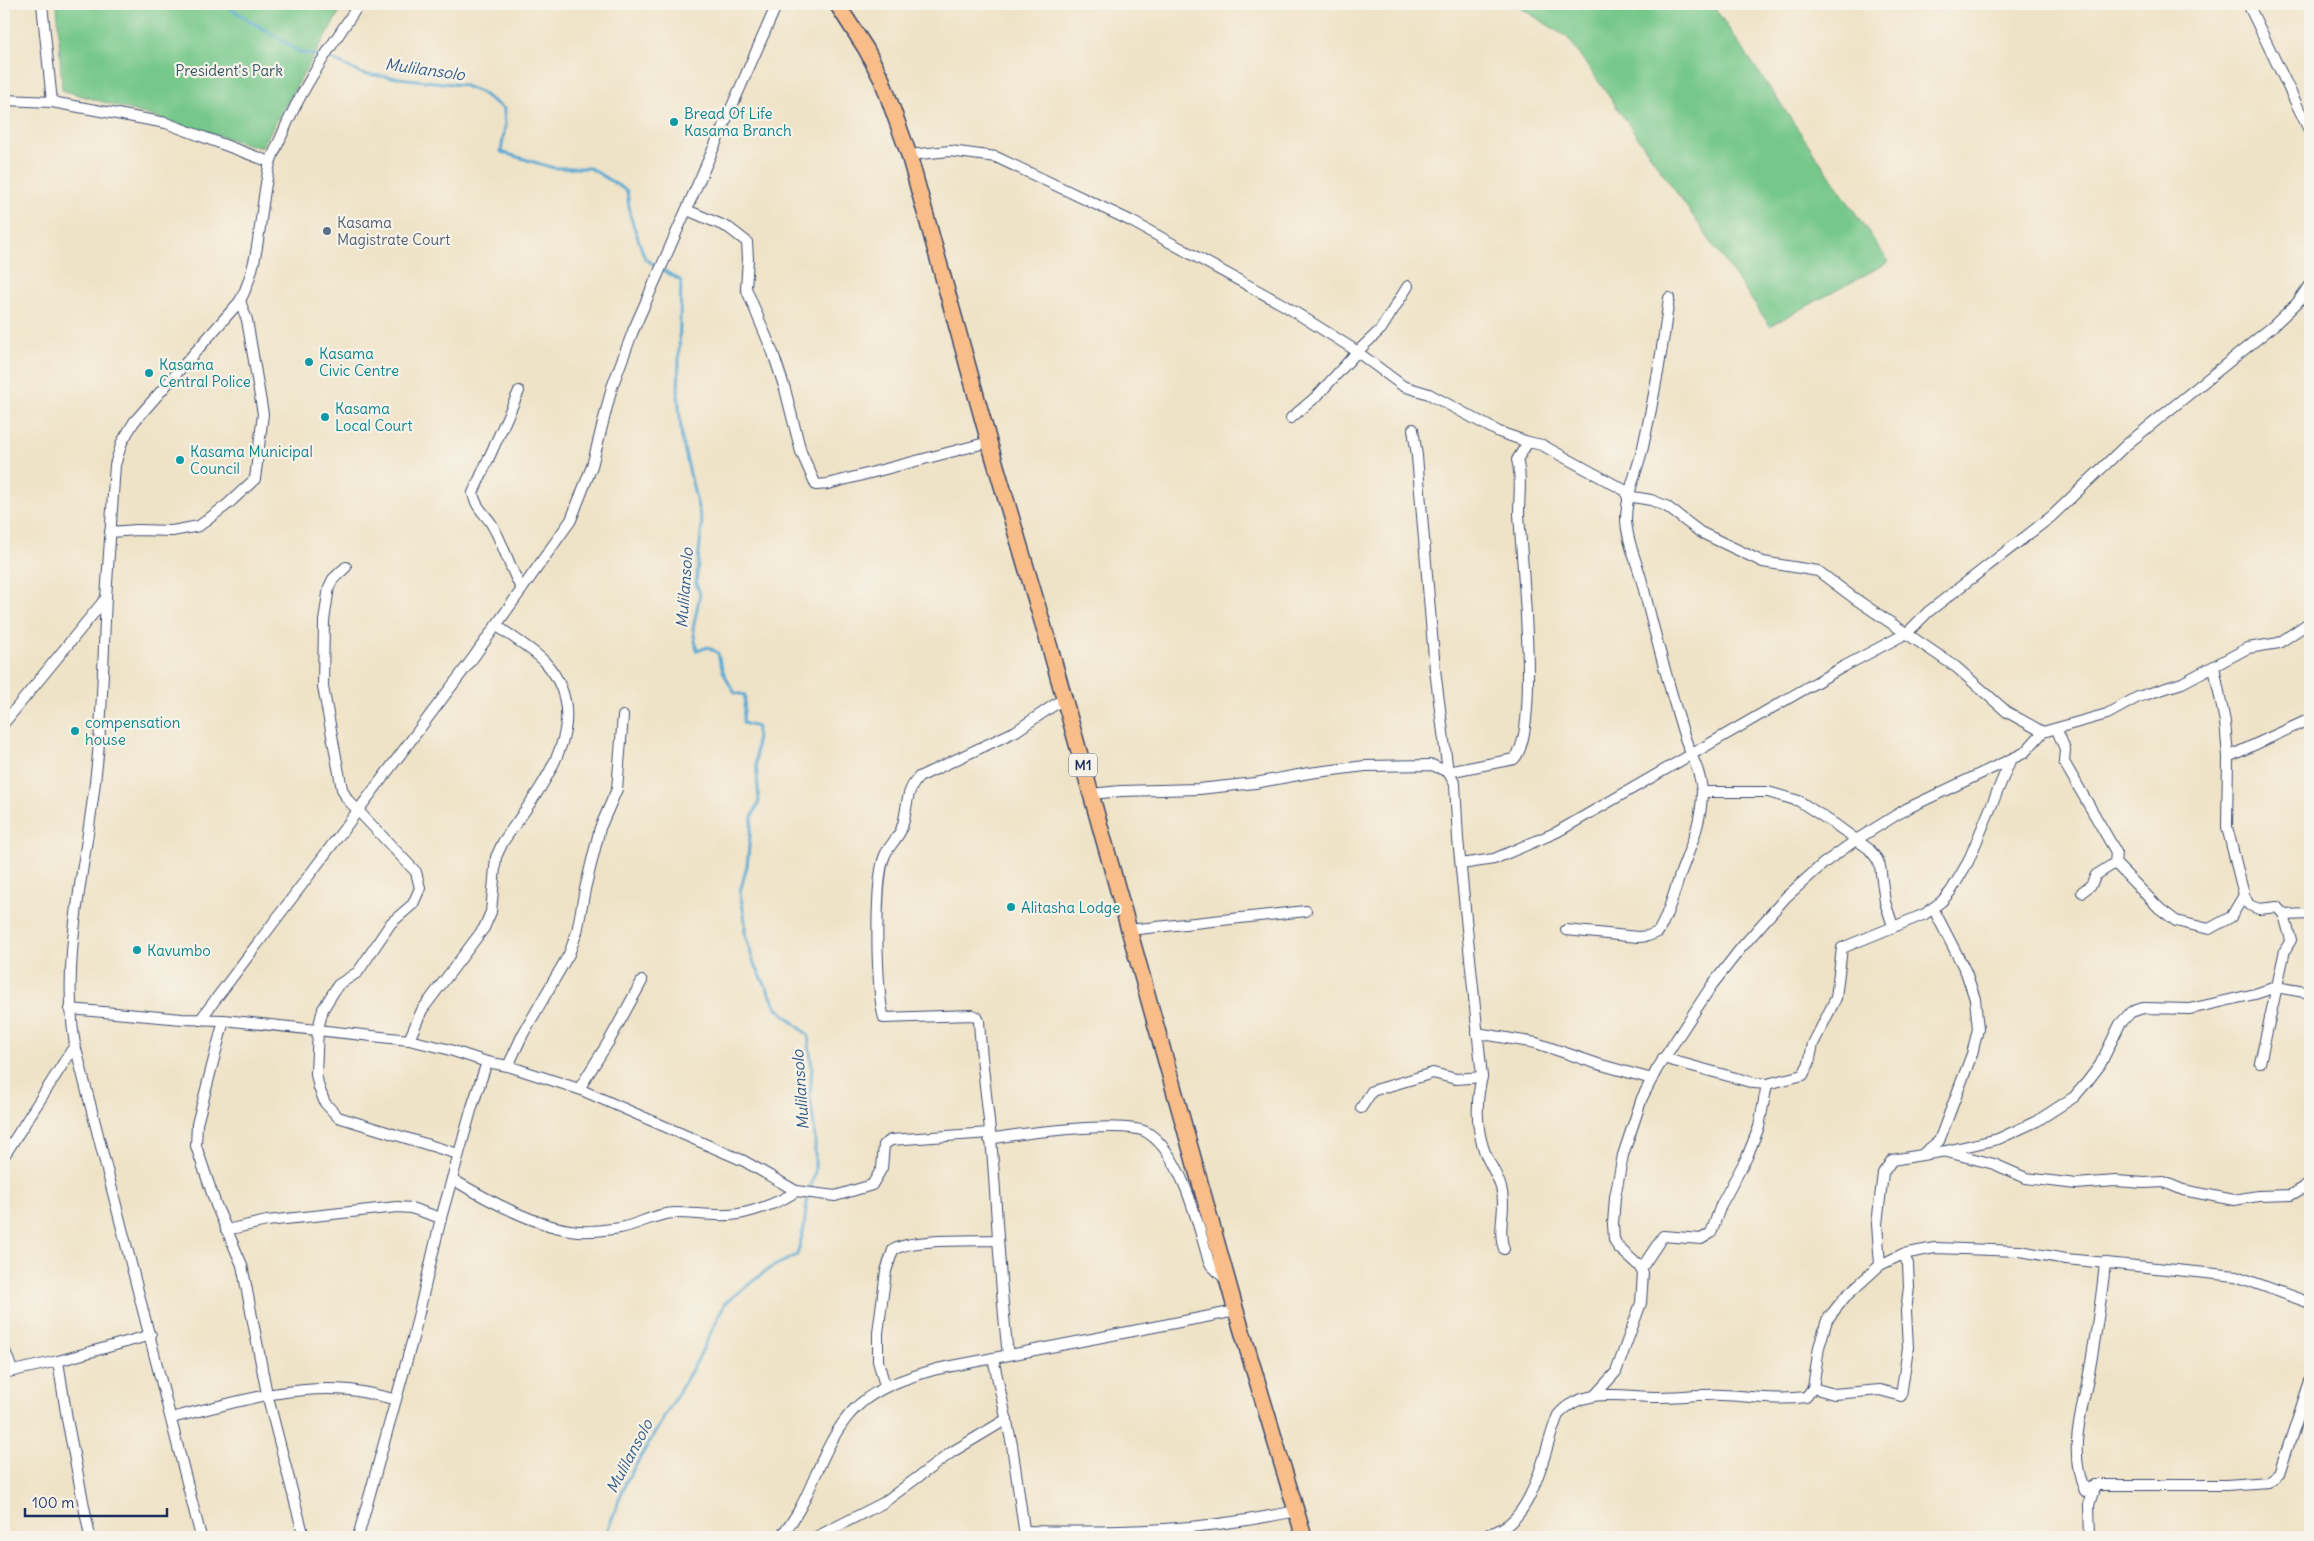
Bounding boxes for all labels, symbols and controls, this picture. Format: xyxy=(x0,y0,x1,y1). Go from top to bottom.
water label: Mulilansolo xyxy=(384,54,467,85)
park label: President's Park xyxy=(175,61,283,80)
place label: Bread Of Life Kasama Branch xyxy=(684,104,792,140)
marker: Bread Of Life Kasama Branch xyxy=(668,116,680,128)
place label: Kasama Magistrate Court xyxy=(337,213,450,249)
marker: Kasama Magistrate Court xyxy=(321,225,333,237)
place label: Kasama Civic Centre xyxy=(319,344,399,380)
place label: Kasama Central Police xyxy=(159,355,251,391)
marker: Kasama Civic Centre xyxy=(303,356,315,368)
marker: Kasama Central Police xyxy=(143,367,155,379)
place label: Kasama Local Court xyxy=(335,399,413,435)
marker: Kasama Local Court xyxy=(319,411,331,423)
place label: Kasama Municipal Council xyxy=(190,442,313,478)
marker: Kasama Municipal Council xyxy=(174,454,186,466)
water label: Mulilansolo xyxy=(671,546,697,629)
place label: compensation house xyxy=(85,713,181,749)
marker: compensation house xyxy=(69,725,81,737)
road number: M1 xyxy=(1069,754,1097,776)
place label: Alitasha Lodge xyxy=(1021,898,1120,917)
marker: Alitasha Lodge xyxy=(1005,901,1017,913)
place label: Kavumbo xyxy=(147,941,211,960)
marker: Kavumbo xyxy=(131,944,143,956)
water label: Mulilansolo xyxy=(787,1048,813,1131)
water label: Mulilansolo xyxy=(601,1415,657,1496)
scale bar xyxy=(25,1486,168,1518)
text: 100 m xyxy=(32,1493,74,1512)

